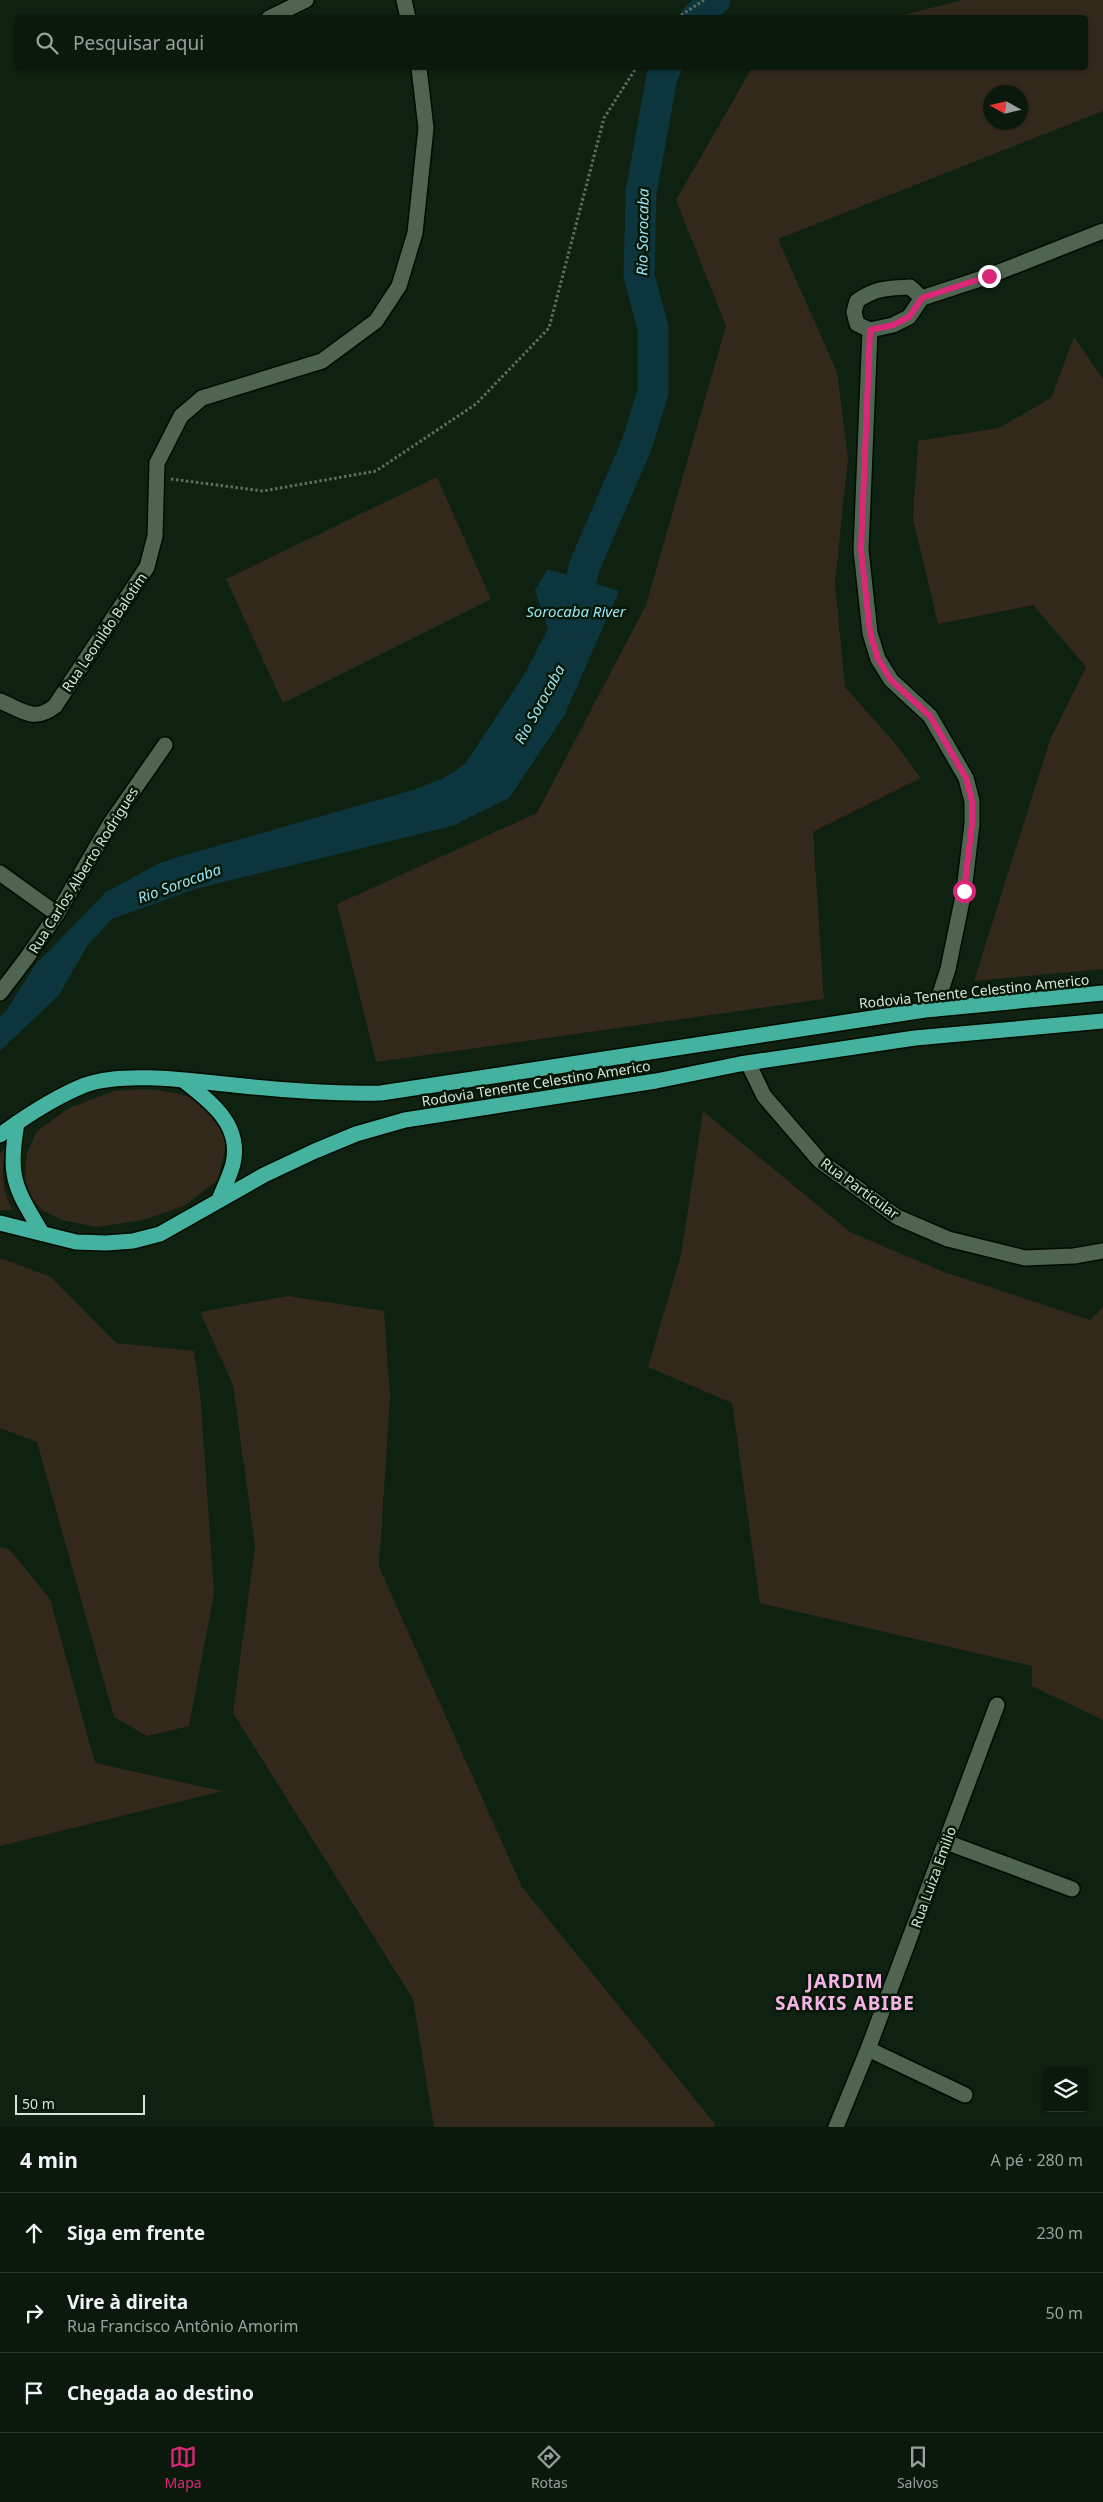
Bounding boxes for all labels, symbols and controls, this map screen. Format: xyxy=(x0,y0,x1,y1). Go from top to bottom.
search box xyxy=(15,15,1088,70)
icon: search xyxy=(33,29,61,57)
text: Pesquisar aqui xyxy=(73,30,204,56)
north arrow xyxy=(983,85,1028,130)
water label: Rio Sorocaba xyxy=(631,188,653,276)
route end xyxy=(978,265,1001,288)
street label: Rua Leonildo Balotim xyxy=(57,569,151,695)
water label: Sorocaba River xyxy=(526,601,627,621)
water label: Rio Sorocaba xyxy=(509,660,569,747)
street label: Rua Carlos Alberto Rodrigues xyxy=(24,783,142,957)
water label: Rio Sorocaba xyxy=(134,858,224,907)
route start xyxy=(953,880,976,903)
street label: Rodovia Tenente Celestino Americo xyxy=(858,969,1090,1013)
street label: Rodovia Tenente Celestino Americo xyxy=(420,1056,652,1110)
street label: Rua Particular xyxy=(817,1153,903,1223)
street label: Rua Luiza Emilio xyxy=(906,1824,960,1930)
district label: JARDIM SARKIS ABIBE xyxy=(775,1968,915,2016)
map controls xyxy=(1043,2067,1088,2112)
button: layers xyxy=(1043,2067,1088,2112)
scale bar xyxy=(15,2092,145,2115)
text: 50 m xyxy=(22,2094,55,2113)
text: 4 min xyxy=(20,2146,78,2174)
text: A pé · 280 m xyxy=(991,2149,1083,2171)
icon: ahead xyxy=(20,2219,48,2247)
text: Siga em frente xyxy=(67,2220,205,2246)
text: 230 m xyxy=(1036,2222,1083,2244)
text: Vire à direita xyxy=(67,2289,188,2315)
icon: right xyxy=(20,2299,48,2327)
text: 50 m xyxy=(1046,2302,1083,2324)
text: Rua Francisco Antônio Amorim xyxy=(67,2315,298,2337)
icon: arrive xyxy=(20,2379,48,2407)
text: Chegada ao destino xyxy=(67,2380,254,2406)
tab: Mapa xyxy=(165,2443,202,2492)
tab: Rotas xyxy=(531,2443,568,2492)
tab: Salvos xyxy=(897,2443,938,2492)

